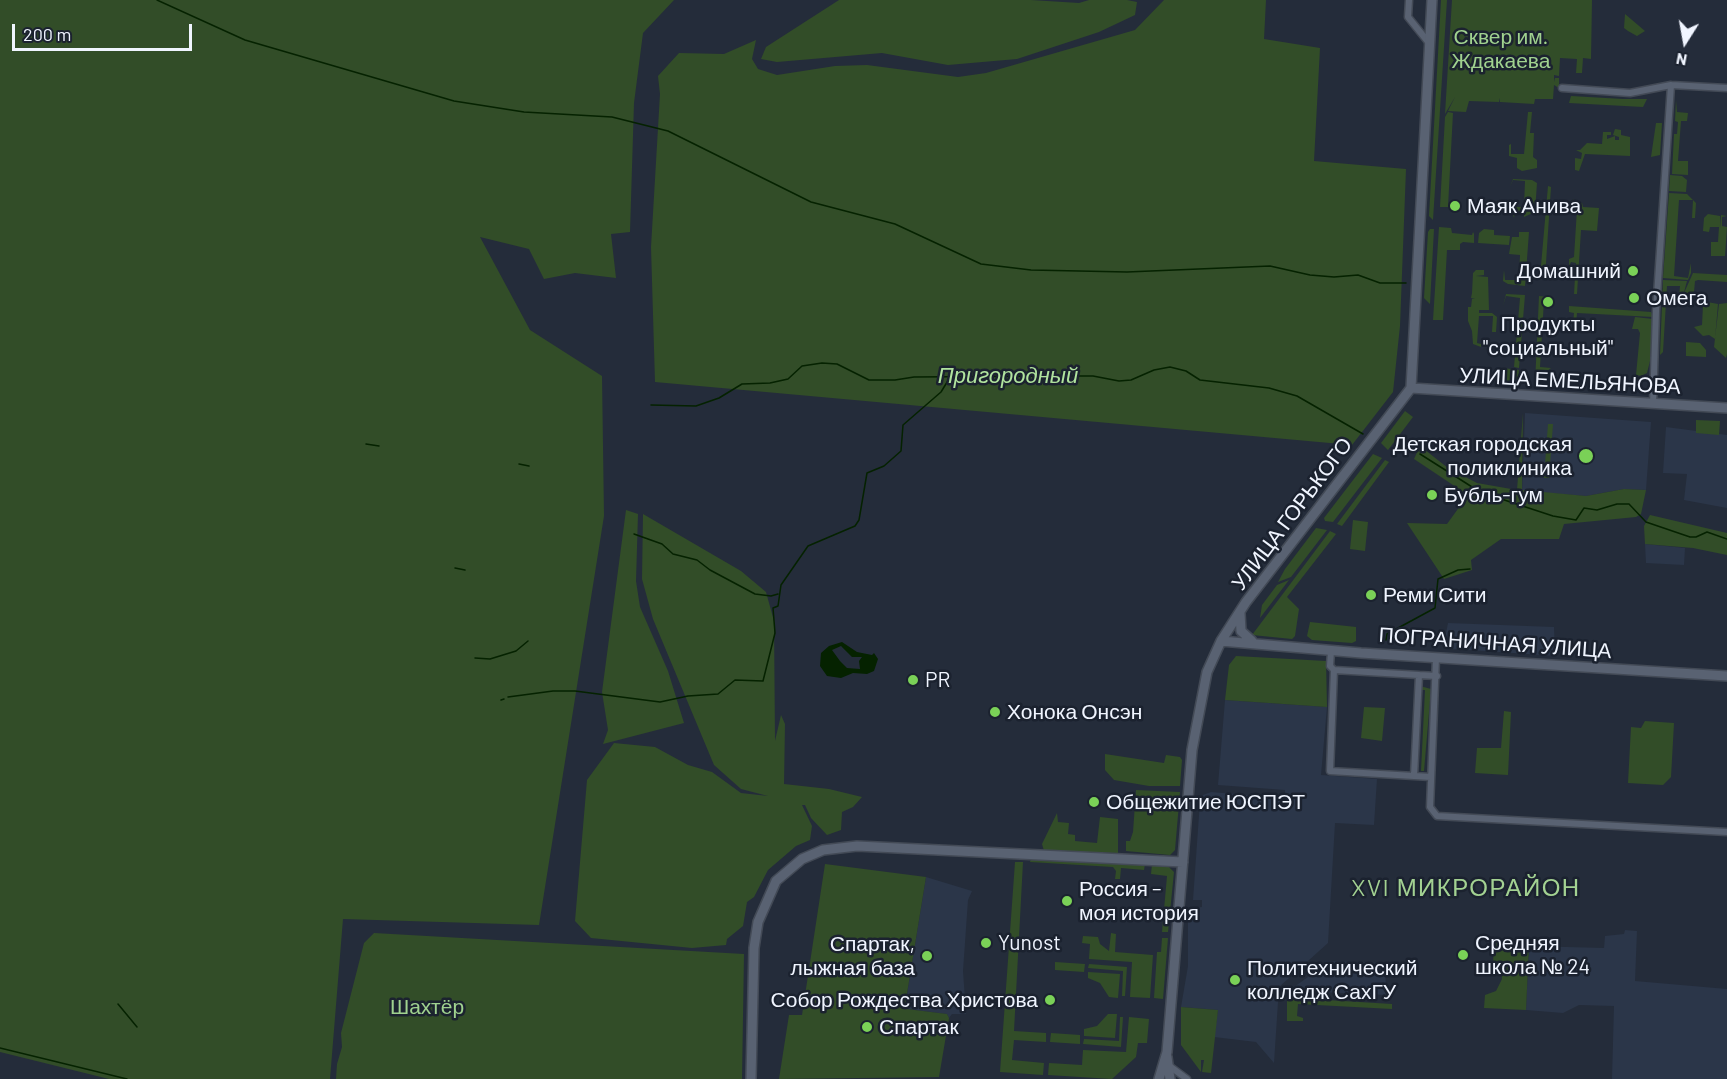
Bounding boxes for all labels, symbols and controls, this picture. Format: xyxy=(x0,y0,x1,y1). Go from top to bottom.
scale bar xyxy=(15,12,195,50)
north arrow xyxy=(1655,12,1715,72)
text: 200 m xyxy=(23,23,71,45)
park label: Сквер им. Ждакаева xyxy=(1450,24,1552,74)
text: N xyxy=(1674,50,1689,71)
place label: Маяк Анива xyxy=(1467,193,1587,219)
marker: Маяк Анива xyxy=(1448,199,1462,213)
place label: Домашний xyxy=(1509,258,1621,284)
marker: Домашний xyxy=(1626,264,1640,278)
place label: Омега xyxy=(1646,285,1709,311)
marker: Омега xyxy=(1627,291,1641,305)
marker: Продукты "социальный" xyxy=(1541,295,1555,309)
place label: Продукты "социальный" xyxy=(1479,311,1617,361)
water label: Пригородный xyxy=(933,363,1083,389)
street label: УЛИЦА ЕМЕЛЬЯНОВА xyxy=(1463,363,1677,399)
place label: Детская городская поликлиника xyxy=(1380,431,1572,481)
street label: УЛИЦА ГОРЬКОГО xyxy=(1227,434,1357,594)
marker: Детская городская поликлиника xyxy=(1577,447,1595,465)
place label: Бубль-гум xyxy=(1444,482,1548,508)
marker: Бубль-гум xyxy=(1425,488,1439,502)
place label: Реми Сити xyxy=(1383,582,1490,608)
marker: Реми Сити xyxy=(1364,588,1378,602)
street label: ПОГРАНИЧНАЯ УЛИЦА xyxy=(1381,623,1609,663)
place label: PR xyxy=(925,667,950,693)
marker: PR xyxy=(906,673,920,687)
place label: Хонока Онсэн xyxy=(1007,699,1148,725)
marker: Хонока Онсэн xyxy=(988,705,1002,719)
place label: Общежитие ЮСПЭТ xyxy=(1106,789,1308,815)
marker: Общежитие ЮСПЭТ xyxy=(1087,795,1101,809)
district label: XVI МИКРОРАЙОН xyxy=(1352,874,1580,902)
place label: Россия – моя история xyxy=(1079,876,1208,926)
marker: Россия – моя история xyxy=(1060,894,1074,908)
place label: Yunost xyxy=(998,930,1061,956)
place label: Средняя школа № 24 xyxy=(1475,930,1593,980)
place label: Спартак, лыжная база xyxy=(783,931,915,981)
marker: Yunost xyxy=(979,936,993,950)
marker: Средняя школа № 24 xyxy=(1456,948,1470,962)
marker: Спартак, лыжная база xyxy=(920,949,934,963)
place label: Политехнический колледж СахГУ xyxy=(1247,955,1432,1005)
marker: Политехнический колледж СахГУ xyxy=(1228,973,1242,987)
place label: Собор Рождества Христова xyxy=(759,987,1038,1013)
marker: Собор Рождества Христова xyxy=(1043,993,1057,1007)
park label: Шахтёр xyxy=(388,994,466,1020)
place label: Спартак xyxy=(879,1014,963,1040)
marker: Спартак xyxy=(860,1020,874,1034)

